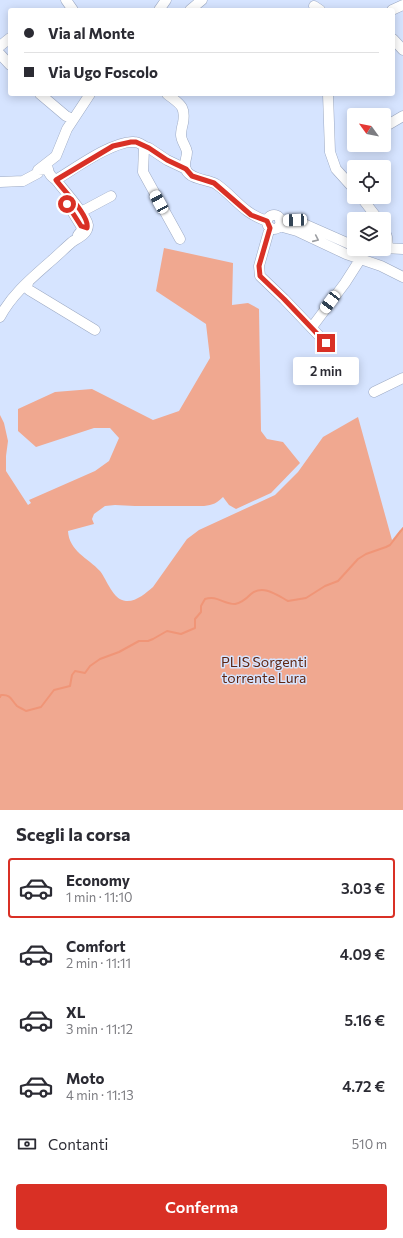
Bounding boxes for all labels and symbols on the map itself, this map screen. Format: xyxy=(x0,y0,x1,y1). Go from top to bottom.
north arrow xyxy=(347,108,391,152)
car xyxy=(148,189,170,215)
route start xyxy=(58,195,76,213)
car xyxy=(283,214,307,226)
one-way arrow xyxy=(311,234,319,242)
car xyxy=(318,289,342,315)
route end xyxy=(317,334,335,352)
callout: 2 min xyxy=(293,357,359,385)
park label: PLIS Sorgenti torrente Lura xyxy=(221,653,307,686)

